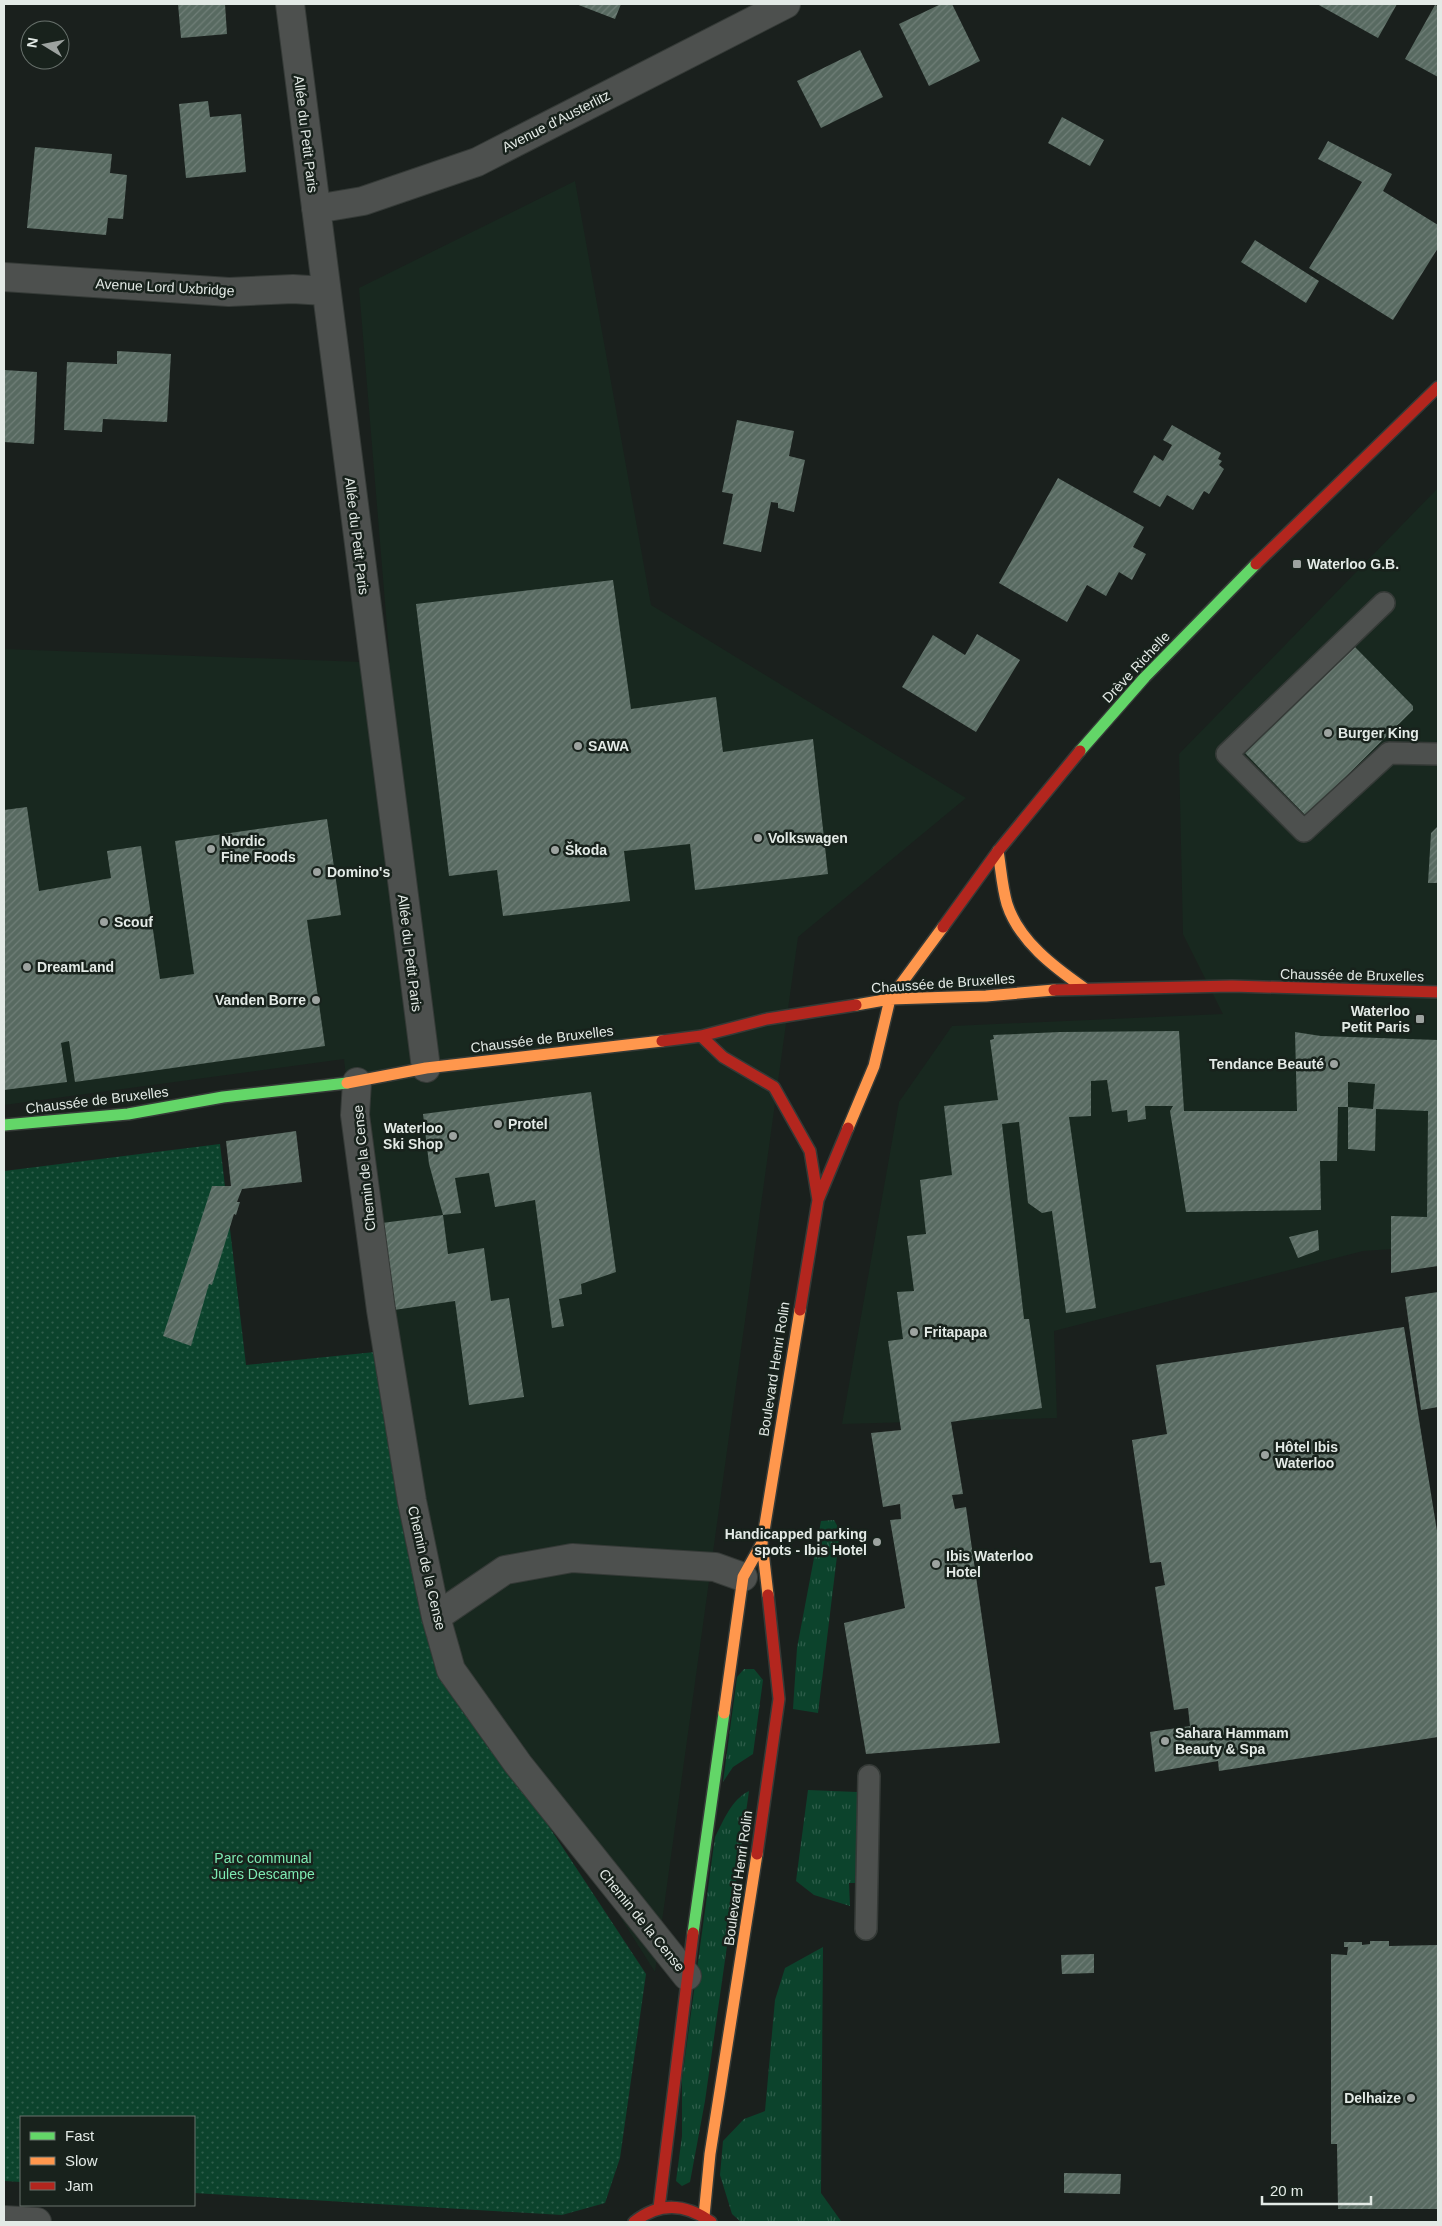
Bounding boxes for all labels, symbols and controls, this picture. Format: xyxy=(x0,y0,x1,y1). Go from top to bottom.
north arrow xyxy=(20,20,70,70)
text: N xyxy=(23,36,41,49)
street label: Allée du Petit Paris xyxy=(291,74,321,194)
street label: Avenue d'Austerlitz xyxy=(499,87,613,155)
street label: Avenue Lord Uxbridge xyxy=(95,275,235,299)
street label: Allée du Petit Paris xyxy=(342,476,372,596)
place label: Waterloo G.B. xyxy=(1307,556,1399,572)
marker: Waterloo G.B. xyxy=(1291,558,1303,570)
street label: Drève Richelle xyxy=(1099,628,1173,706)
place label: Burger King xyxy=(1338,725,1419,741)
marker: Burger King xyxy=(1322,727,1334,739)
place label: SAWA xyxy=(588,738,629,754)
marker: SAWA xyxy=(572,740,584,752)
place label: Volkswagen xyxy=(768,830,848,846)
marker: Volkswagen xyxy=(752,832,764,844)
place label: Nordic Fine Foods xyxy=(221,833,296,865)
place label: Škoda xyxy=(565,841,607,858)
marker: Nordic Fine Foods xyxy=(205,843,217,855)
marker: Škoda xyxy=(549,844,561,856)
place label: Domino's xyxy=(327,864,390,880)
marker: Domino's xyxy=(311,866,323,878)
street label: Allée du Petit Paris xyxy=(395,893,425,1013)
place label: Scouf xyxy=(114,914,153,930)
marker: Scouf xyxy=(98,916,110,928)
place label: DreamLand xyxy=(37,959,114,975)
marker: DreamLand xyxy=(21,961,33,973)
street label: Chaussée de Bruxelles xyxy=(1280,966,1424,984)
street label: Chaussée de Bruxelles xyxy=(871,970,1015,996)
place label: Vanden Borre xyxy=(215,992,306,1008)
marker: Vanden Borre xyxy=(310,994,322,1006)
place label: Waterloo Petit Paris xyxy=(1342,1003,1410,1035)
marker: Waterloo Petit Paris xyxy=(1414,1013,1426,1025)
street label: Chaussée de Bruxelles xyxy=(470,1022,614,1056)
place label: Tendance Beauté xyxy=(1209,1056,1324,1072)
marker: Tendance Beauté xyxy=(1328,1058,1340,1070)
street label: Chaussée de Bruxelles xyxy=(25,1083,169,1117)
street label: Chemin de la Cense xyxy=(349,1104,379,1232)
place label: Protel xyxy=(508,1116,548,1132)
marker: Protel xyxy=(492,1118,504,1130)
place label: Waterloo Ski Shop xyxy=(383,1120,443,1152)
marker: Waterloo Ski Shop xyxy=(447,1130,459,1142)
street label: Boulevard Henri Rolin xyxy=(755,1300,793,1438)
place label: Fritapapa xyxy=(924,1324,987,1340)
marker: Fritapapa xyxy=(908,1326,920,1338)
place label: Hôtel Ibis Waterloo xyxy=(1275,1439,1338,1471)
marker: Hôtel Ibis Waterloo xyxy=(1259,1449,1271,1461)
street label: Chemin de la Cense xyxy=(405,1504,449,1632)
place label: Handicapped parking spots - Ibis Hotel xyxy=(725,1526,867,1558)
marker: Handicapped parking spots - Ibis Hotel xyxy=(871,1536,883,1548)
place label: Ibis Waterloo Hotel xyxy=(946,1548,1033,1580)
marker: Ibis Waterloo Hotel xyxy=(930,1558,942,1570)
place label: Sahara Hammam Beauty & Spa xyxy=(1175,1725,1289,1757)
marker: Sahara Hammam Beauty & Spa xyxy=(1159,1735,1171,1747)
street label: Boulevard Henri Rolin xyxy=(721,1809,755,1947)
park label: Parc communal Jules Descampe xyxy=(211,1850,315,1882)
street label: Chemin de la Cense xyxy=(596,1866,688,1974)
place label: Delhaize xyxy=(1344,2090,1401,2106)
marker: Delhaize xyxy=(1405,2092,1417,2104)
legend xyxy=(20,2116,195,2206)
text: Fast xyxy=(65,2127,95,2144)
text: Slow xyxy=(65,2152,98,2169)
scale bar xyxy=(1262,2174,1371,2206)
text: Jam xyxy=(65,2177,93,2194)
text: 20 m xyxy=(1270,2182,1303,2199)

